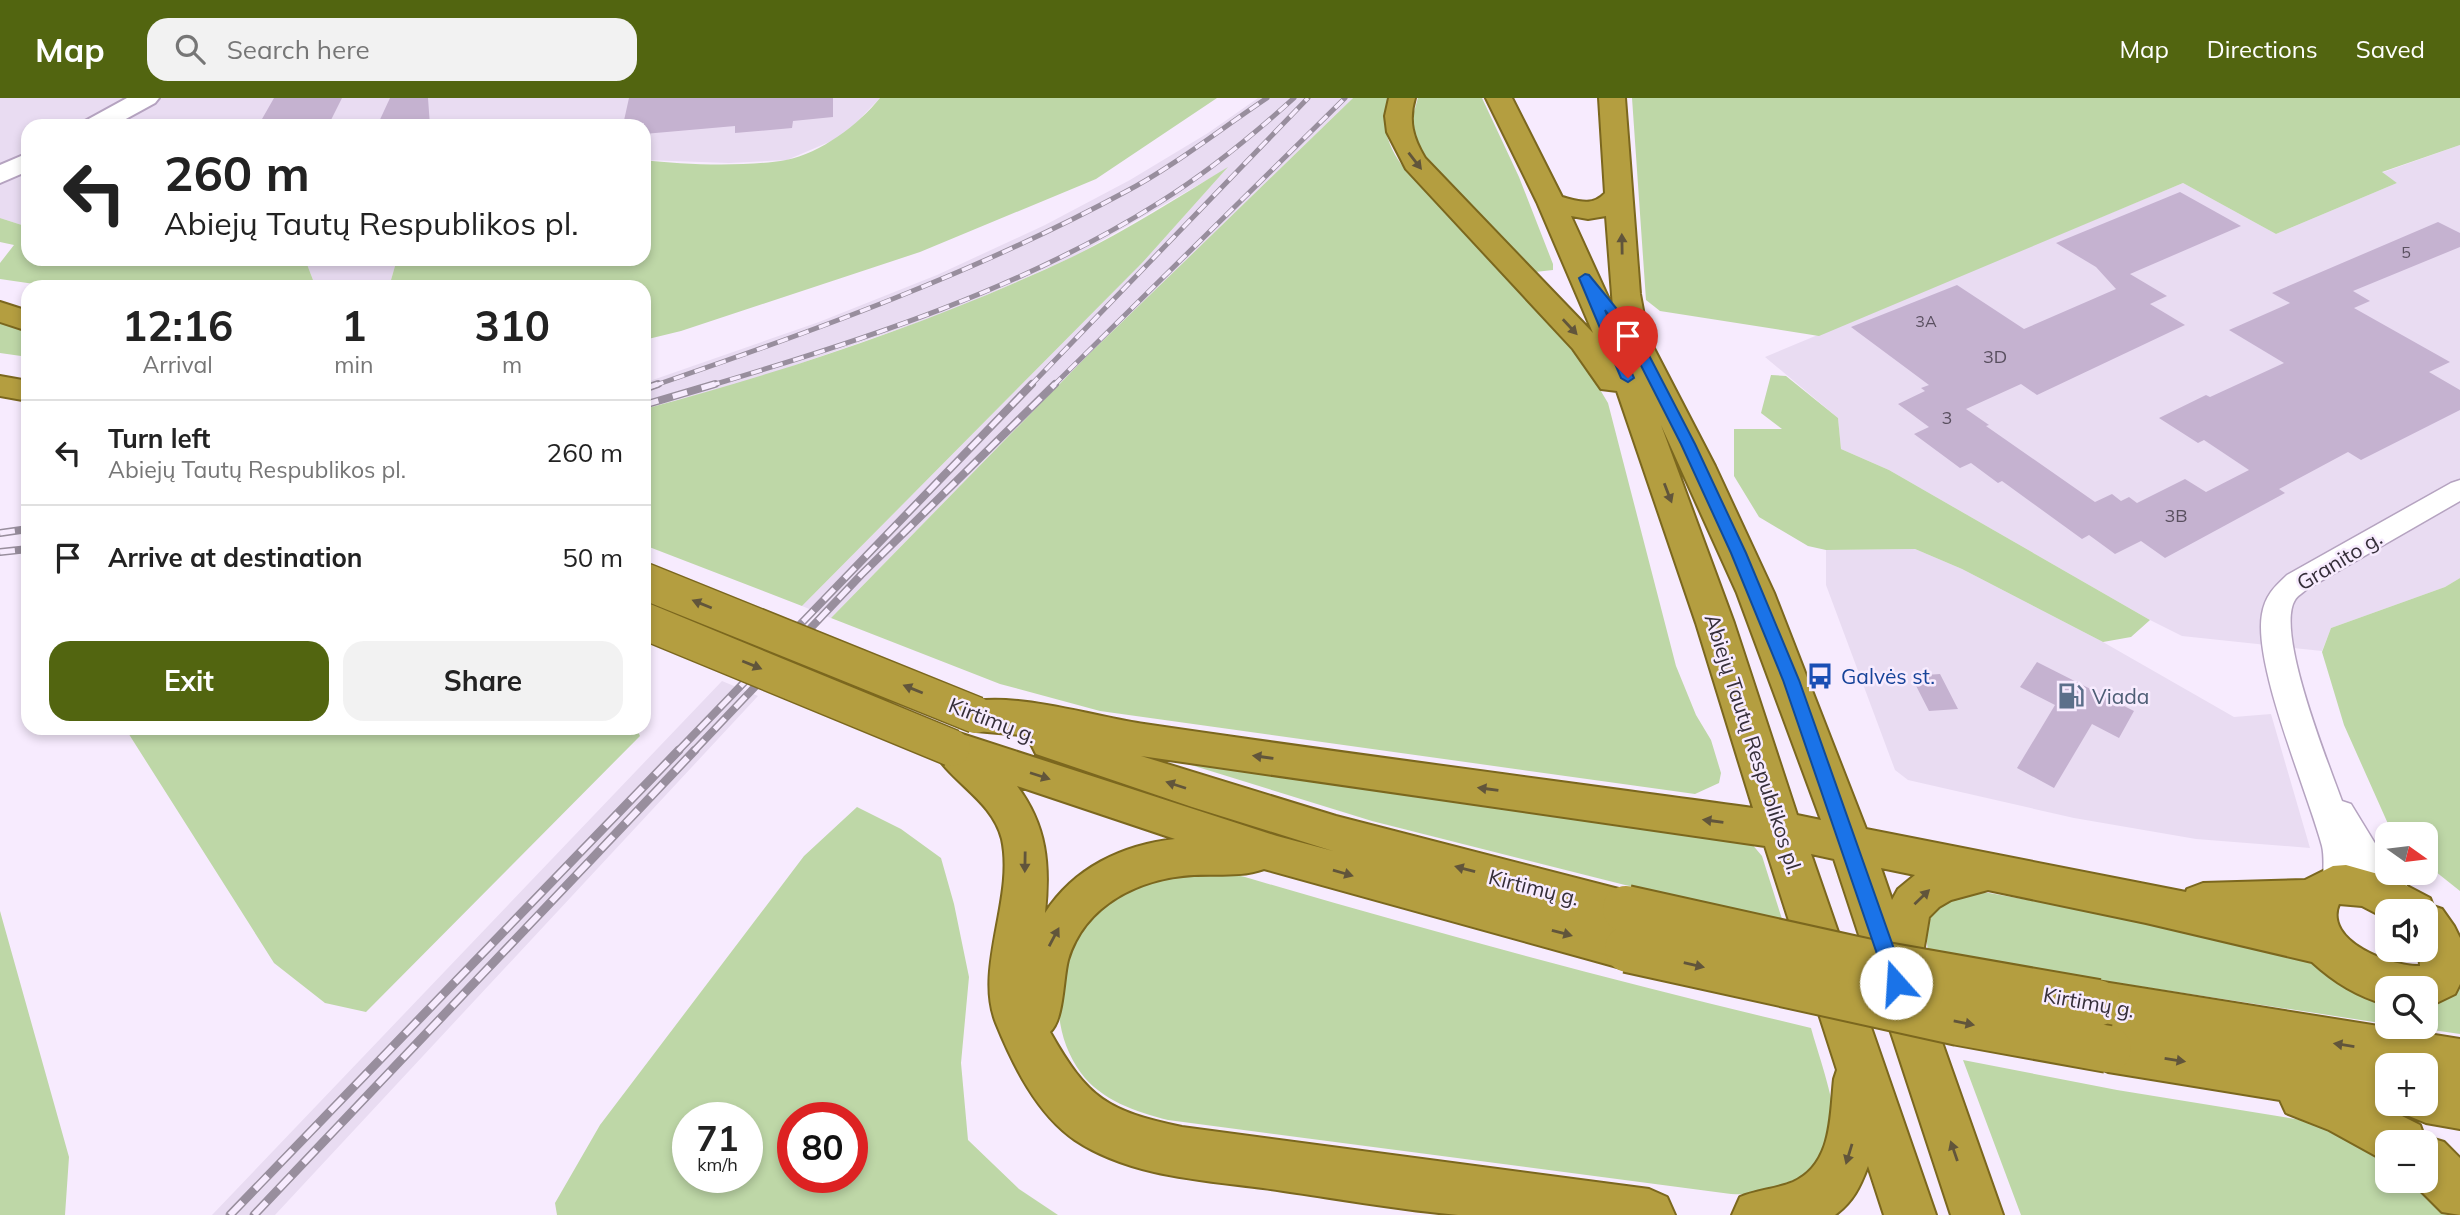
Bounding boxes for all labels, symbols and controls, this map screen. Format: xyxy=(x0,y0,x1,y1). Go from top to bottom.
search box xyxy=(147,18,637,81)
text: Map xyxy=(35,29,105,70)
icon: search xyxy=(171,30,209,68)
text: Search here xyxy=(227,33,370,66)
text: Map xyxy=(2119,34,2169,64)
text: Directions xyxy=(2207,34,2318,64)
text: Saved xyxy=(2356,34,2425,64)
text: 260 m xyxy=(164,142,310,203)
icon: left xyxy=(49,147,140,238)
one-way arrow xyxy=(1407,151,1422,169)
text: Abiejų Tautų Respublikos pl. xyxy=(164,203,579,243)
one-way arrow xyxy=(1617,233,1628,255)
house number: 5 xyxy=(2401,242,2411,262)
text: 12:16 xyxy=(122,299,233,352)
text: 1 xyxy=(341,299,366,352)
text: 310 xyxy=(474,299,550,352)
pin xyxy=(1598,306,1658,378)
house number: 3A xyxy=(1915,311,1937,331)
icon: arrive xyxy=(1609,317,1647,355)
one-way arrow xyxy=(1561,318,1577,335)
house number: 3D xyxy=(1983,345,2007,368)
text: Arrival xyxy=(142,350,213,379)
text: min xyxy=(334,350,373,379)
text: m xyxy=(502,350,522,379)
house number: 3 xyxy=(1942,406,1952,429)
text: Turn left xyxy=(108,422,210,455)
icon: left xyxy=(49,434,87,472)
text: 260 m xyxy=(547,436,623,469)
text: Abiejų Tautų Respublikos pl. xyxy=(108,455,406,484)
one-way arrow xyxy=(1663,482,1674,503)
house number: 3B xyxy=(2164,504,2188,527)
street label: Granito g. xyxy=(2292,524,2386,596)
icon: arrive xyxy=(49,539,87,577)
text: Arrive at destination xyxy=(108,541,363,574)
text: 50 m xyxy=(562,541,623,574)
one-way arrow xyxy=(692,598,712,610)
street label: Abiejų Tautų Respublikos pl. xyxy=(1700,611,1808,877)
button: Exit xyxy=(49,641,329,721)
button: Share xyxy=(343,641,623,721)
one-way arrow xyxy=(742,660,763,671)
bus stop icon: Galvės st. xyxy=(1805,661,1835,691)
place label: Galvės st. xyxy=(1841,663,1935,689)
fuel station icon: Viada xyxy=(2056,681,2086,711)
one-way arrow xyxy=(903,683,923,695)
place label: Viada xyxy=(2092,683,2149,709)
street label: Kirtimų g. xyxy=(945,691,1041,749)
one-way arrow xyxy=(1251,751,1273,762)
one-way arrow xyxy=(1029,772,1050,782)
one-way arrow xyxy=(1165,779,1186,789)
one-way arrow xyxy=(1477,783,1499,794)
one-way arrow xyxy=(1702,815,1724,826)
north arrow xyxy=(2375,822,2438,886)
map controls xyxy=(2375,822,2438,1193)
one-way arrow xyxy=(1019,852,1031,874)
one-way arrow xyxy=(1454,863,1476,874)
street label: Kirtimų g. xyxy=(1486,863,1582,911)
one-way arrow xyxy=(1332,868,1354,879)
one-way arrow xyxy=(1913,888,1930,905)
button: sound xyxy=(2375,899,2438,962)
one-way arrow xyxy=(1048,928,1060,947)
one-way arrow xyxy=(1552,928,1574,939)
position arrow xyxy=(1859,946,1933,1020)
one-way arrow xyxy=(1683,960,1705,971)
button: search xyxy=(2375,976,2438,1039)
street label: Kirtimų g. xyxy=(2041,981,2137,1023)
one-way arrow xyxy=(1953,1018,1975,1029)
one-way arrow xyxy=(2333,1039,2355,1050)
button: + xyxy=(2375,1053,2438,1116)
one-way arrow xyxy=(2164,1055,2186,1066)
speed limit sign: 80 xyxy=(777,1102,868,1193)
text: 71 xyxy=(696,1116,739,1160)
button: − xyxy=(2375,1130,2438,1193)
one-way arrow xyxy=(1948,1140,1959,1161)
one-way arrow xyxy=(1844,1144,1854,1165)
text: km/h xyxy=(697,1153,738,1176)

